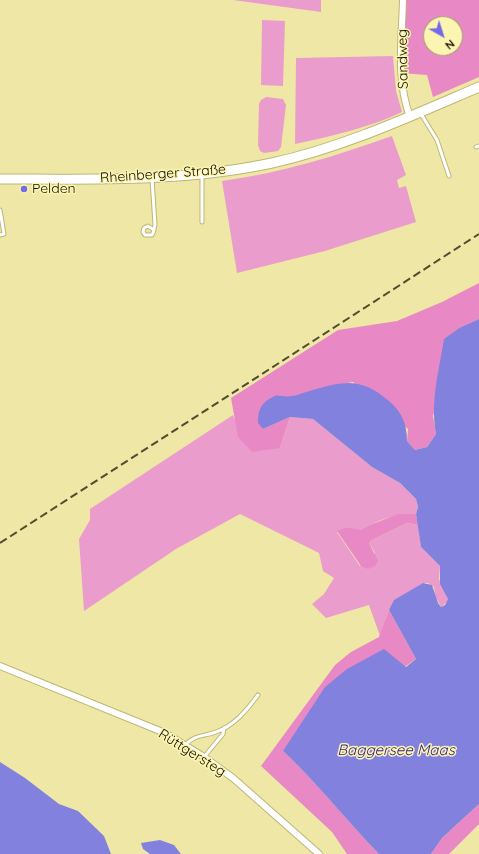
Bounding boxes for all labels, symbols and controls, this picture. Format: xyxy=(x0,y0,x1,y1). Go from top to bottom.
north arrow xyxy=(423,16,463,56)
street label: Sandweg xyxy=(394,29,412,89)
text: N xyxy=(442,37,457,53)
street label: Rheinberger Straße xyxy=(99,161,227,187)
place label: Pelden xyxy=(32,181,76,197)
marker: Pelden xyxy=(19,184,29,194)
street label: Rüttgersteg xyxy=(155,726,229,780)
water label: Baggersee Maas xyxy=(337,741,455,759)

